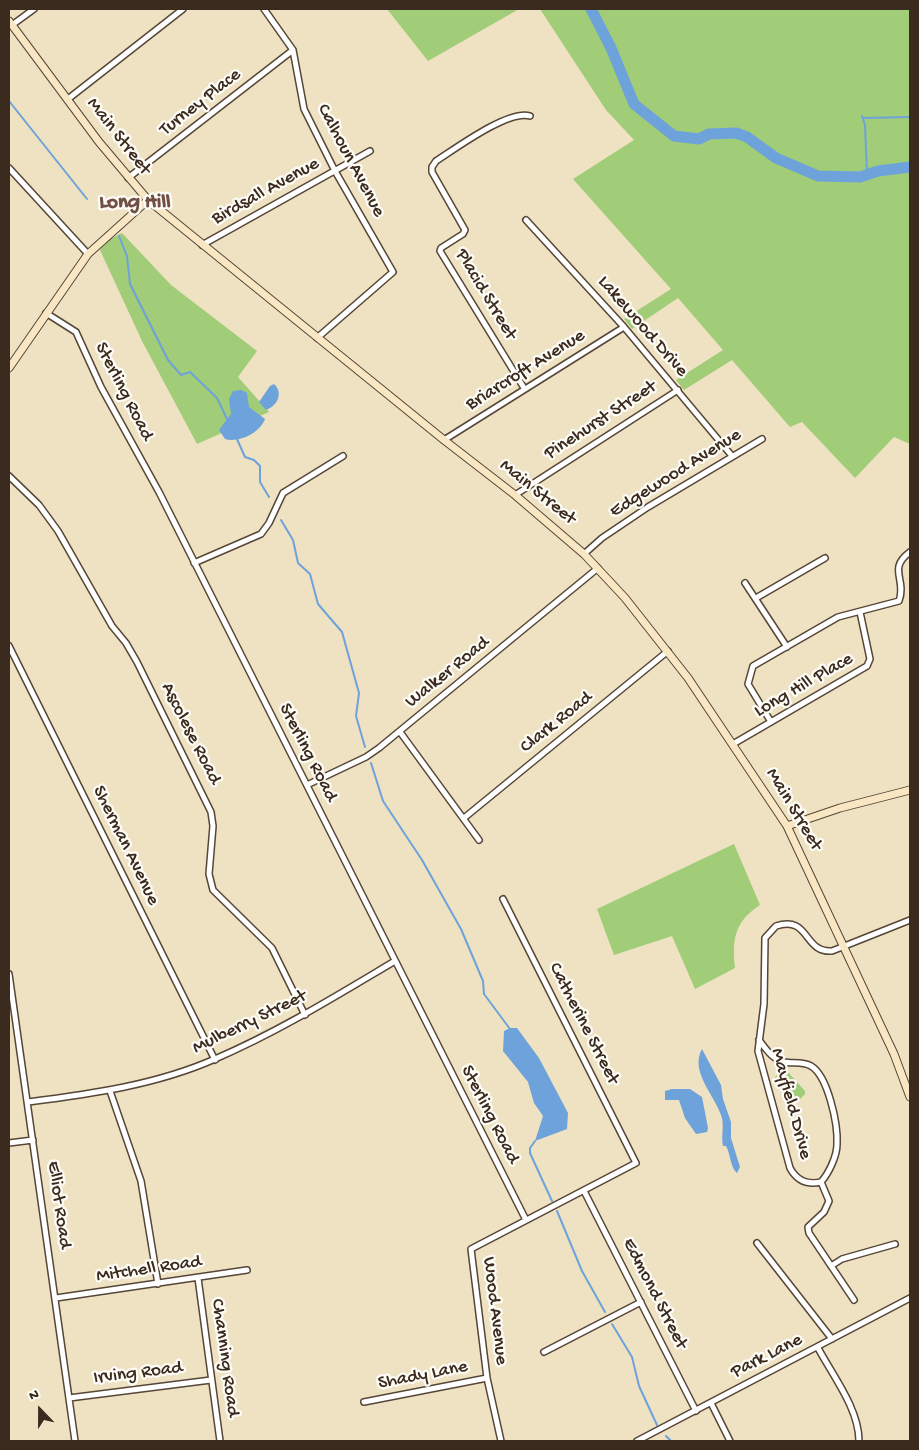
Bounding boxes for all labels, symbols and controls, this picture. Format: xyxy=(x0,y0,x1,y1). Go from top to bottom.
street label: Turney Place xyxy=(156,64,246,142)
street label: Main Street xyxy=(81,94,155,180)
street label: Calhoun Avenue xyxy=(311,101,389,221)
street label: Birdsall Avenue xyxy=(208,153,324,231)
district label: Long Hill xyxy=(99,191,171,217)
street label: Placid Street xyxy=(449,245,521,345)
street label: Lakewood Drive xyxy=(592,271,692,383)
street label: Briarcroft Avenue xyxy=(462,325,590,417)
street label: Sterling Road xyxy=(89,339,157,445)
street label: Pinehurst Street xyxy=(541,376,661,466)
street label: Edgewood Avenue xyxy=(606,424,746,524)
street label: Main Street xyxy=(494,455,580,531)
street label: Walker Road xyxy=(401,632,495,714)
street label: Long Hill Place xyxy=(750,649,858,723)
street label: Ascolese Road xyxy=(155,679,225,789)
street label: Clark Road xyxy=(516,687,598,759)
street label: Sterling Road xyxy=(273,700,341,806)
street label: Main Street xyxy=(760,765,826,855)
street label: Sherman Avenue xyxy=(86,782,164,910)
street label: Catherine Street xyxy=(543,959,623,1089)
street label: Mulberry Street xyxy=(189,986,311,1060)
street label: Mayfield Drive xyxy=(764,1046,816,1162)
street label: Sterling Road xyxy=(455,1062,523,1168)
street label: Elliot Road xyxy=(41,1160,75,1250)
street label: Edmond Street xyxy=(616,1235,692,1353)
street label: Mitchell Road xyxy=(95,1251,203,1289)
street label: Wood Avenue xyxy=(476,1256,512,1366)
street label: Channing Road xyxy=(204,1297,244,1419)
street label: Park Lane xyxy=(727,1329,807,1385)
street label: Shady Lane xyxy=(376,1356,470,1396)
street label: Irving Road xyxy=(92,1357,184,1391)
north arrow xyxy=(15,1385,65,1435)
text: N xyxy=(27,1386,42,1405)

